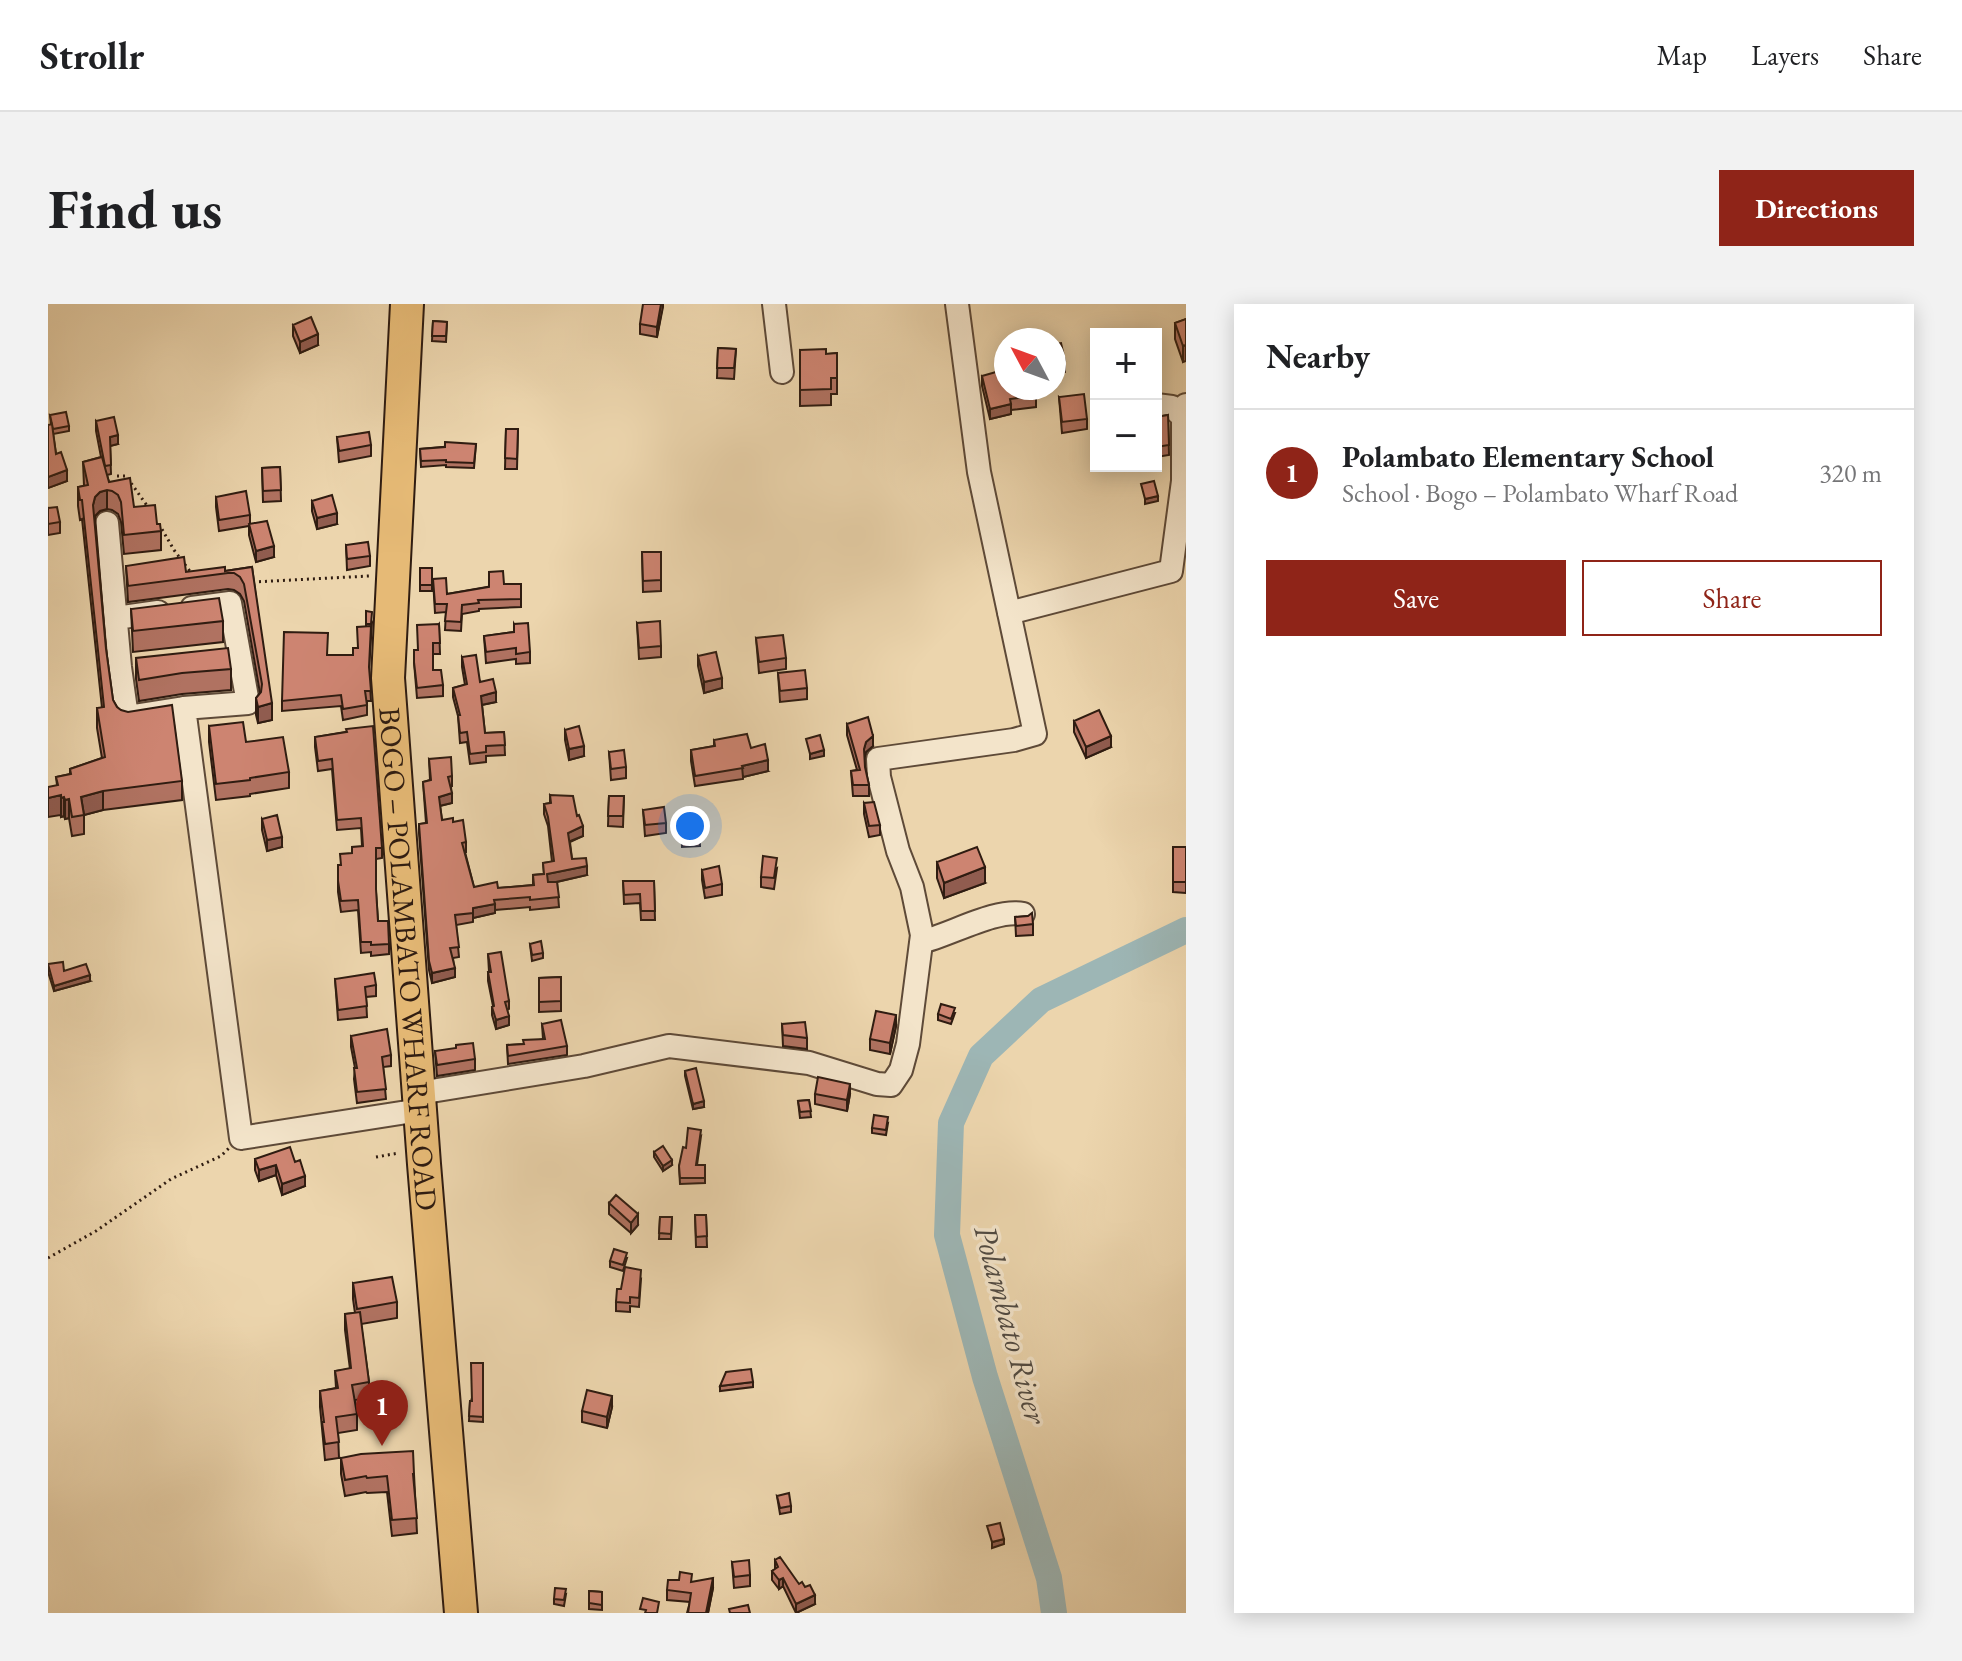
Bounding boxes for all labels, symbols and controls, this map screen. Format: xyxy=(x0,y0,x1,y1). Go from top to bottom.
text: Strollr xyxy=(40,31,144,80)
text: Map xyxy=(1657,37,1707,73)
text: Layers xyxy=(1751,37,1819,73)
text: Share xyxy=(1863,37,1922,73)
button: Directions xyxy=(1719,170,1914,246)
text: Find us xyxy=(48,172,222,245)
north arrow xyxy=(994,328,1066,400)
map controls xyxy=(1090,328,1162,472)
button: + xyxy=(1090,328,1162,400)
text: Nearby xyxy=(1266,334,1370,378)
button: − xyxy=(1090,400,1162,472)
text: Polambato Elementary School xyxy=(1342,437,1714,476)
text: 1 xyxy=(1285,456,1299,490)
text: 320 m xyxy=(1819,456,1882,490)
text: School · Bogo – Polambato Wharf Road xyxy=(1342,476,1738,510)
button: Save xyxy=(1266,560,1566,636)
button: Share xyxy=(1582,560,1882,636)
street label: BOGO – POLAMBATO WHARF ROAD xyxy=(371,706,447,1212)
your location xyxy=(670,806,710,846)
water label: Polambato River xyxy=(964,1220,1058,1430)
pin: 1 xyxy=(356,1380,408,1446)

